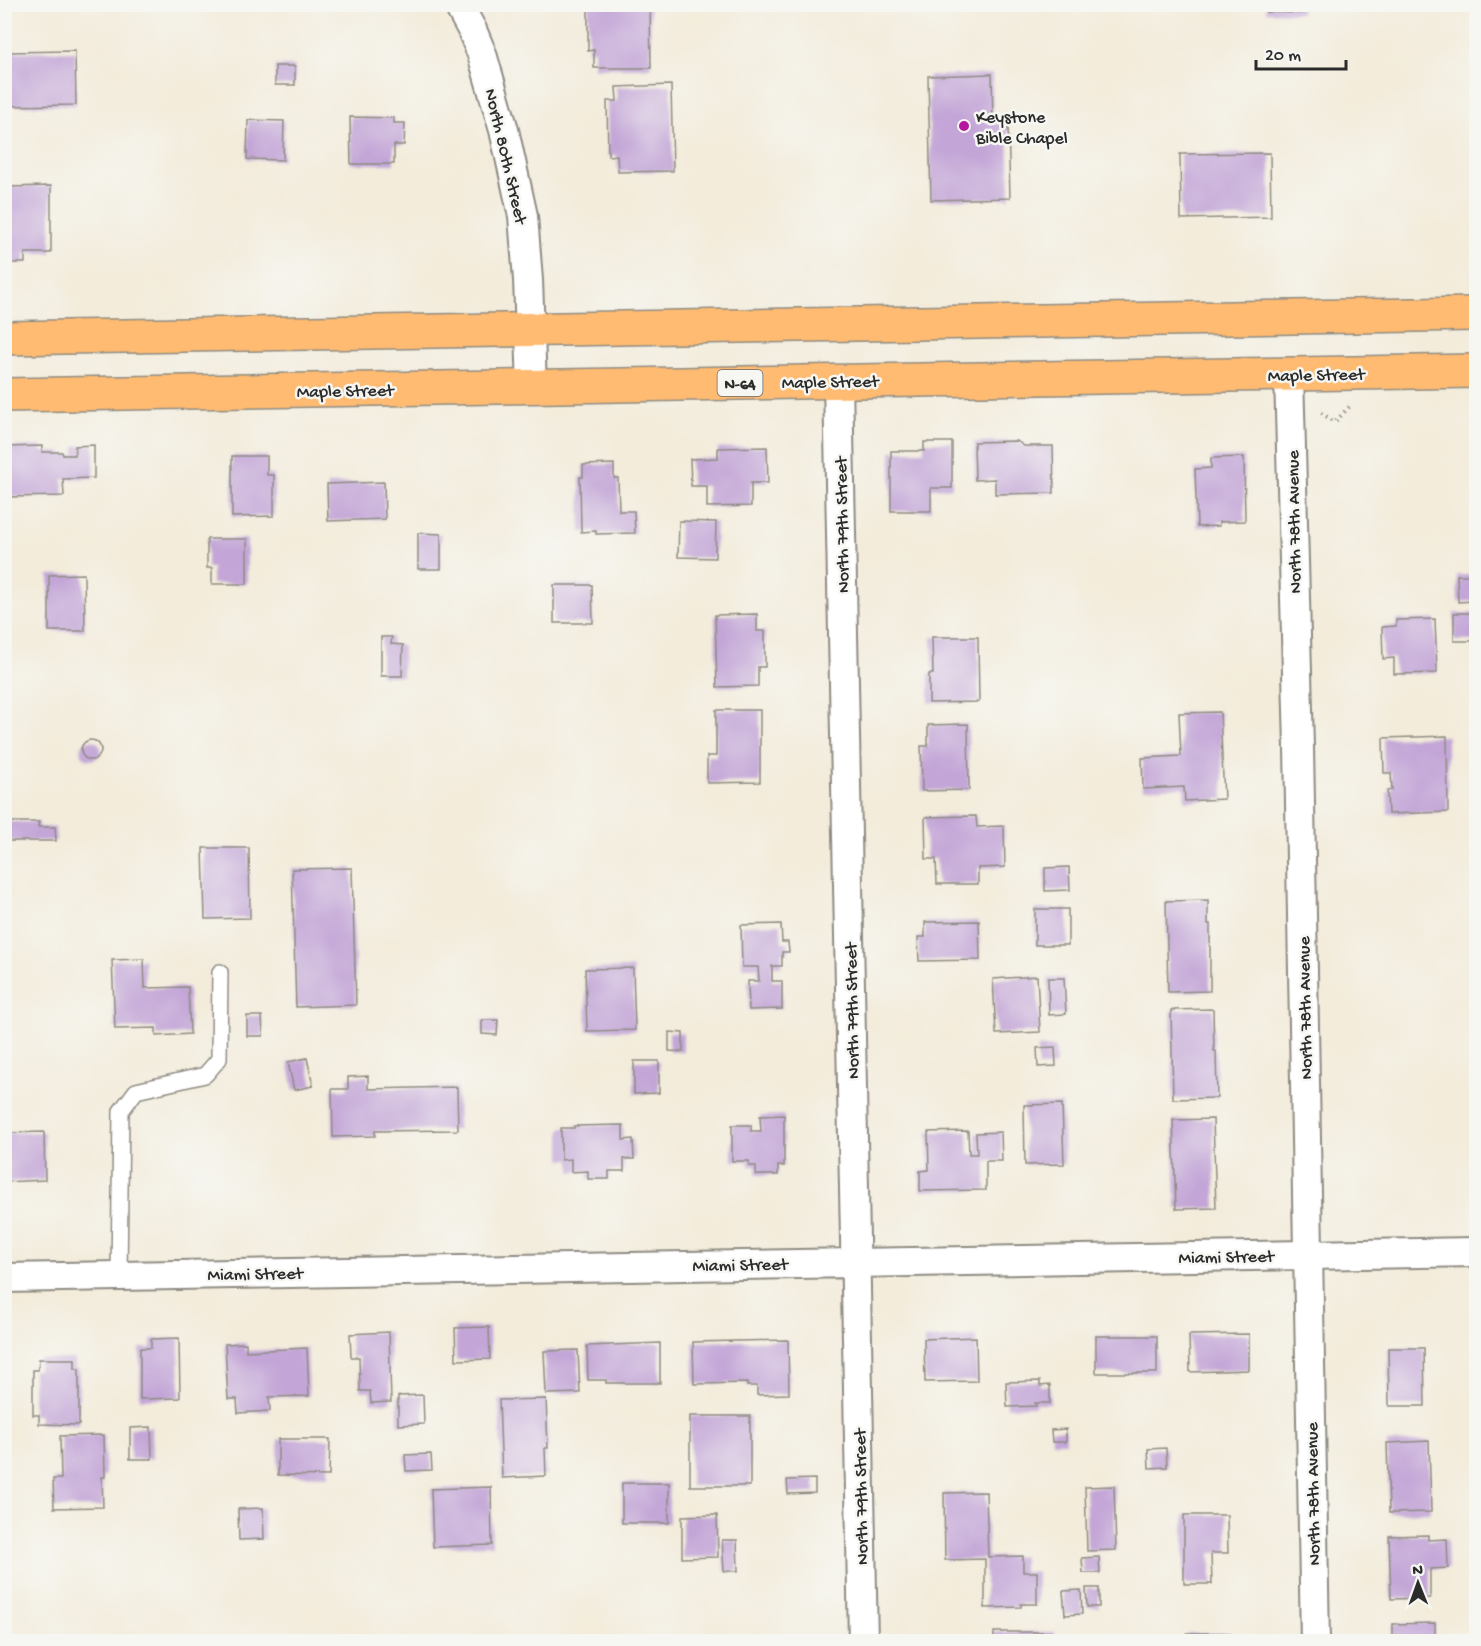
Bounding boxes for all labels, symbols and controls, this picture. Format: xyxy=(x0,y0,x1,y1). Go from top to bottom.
scale bar xyxy=(1256,33,1346,71)
text: 20 m xyxy=(1265,46,1301,67)
street label: North 80th Street xyxy=(479,87,531,228)
place label: Keystone Bible Chapel xyxy=(975,108,1068,150)
marker: Keystone Bible Chapel xyxy=(957,119,971,133)
street label: Maple Street xyxy=(1267,365,1366,388)
road number: N-64 xyxy=(718,370,762,396)
street label: Maple Street xyxy=(781,372,880,395)
street label: Maple Street xyxy=(296,381,395,404)
street label: North 78th Avenue xyxy=(1284,449,1307,594)
street label: North 79th Street xyxy=(832,455,855,593)
street label: North 78th Avenue xyxy=(1295,935,1318,1080)
street label: North 79th Street xyxy=(842,941,865,1079)
street label: Miami Street xyxy=(1178,1247,1276,1270)
street label: Miami Street xyxy=(692,1255,790,1278)
street label: Miami Street xyxy=(207,1264,305,1287)
street label: North 78th Avenue xyxy=(1303,1421,1326,1566)
street label: North 79th Street xyxy=(851,1427,874,1565)
north arrow xyxy=(1388,1553,1448,1613)
text: N xyxy=(1412,1562,1424,1581)

